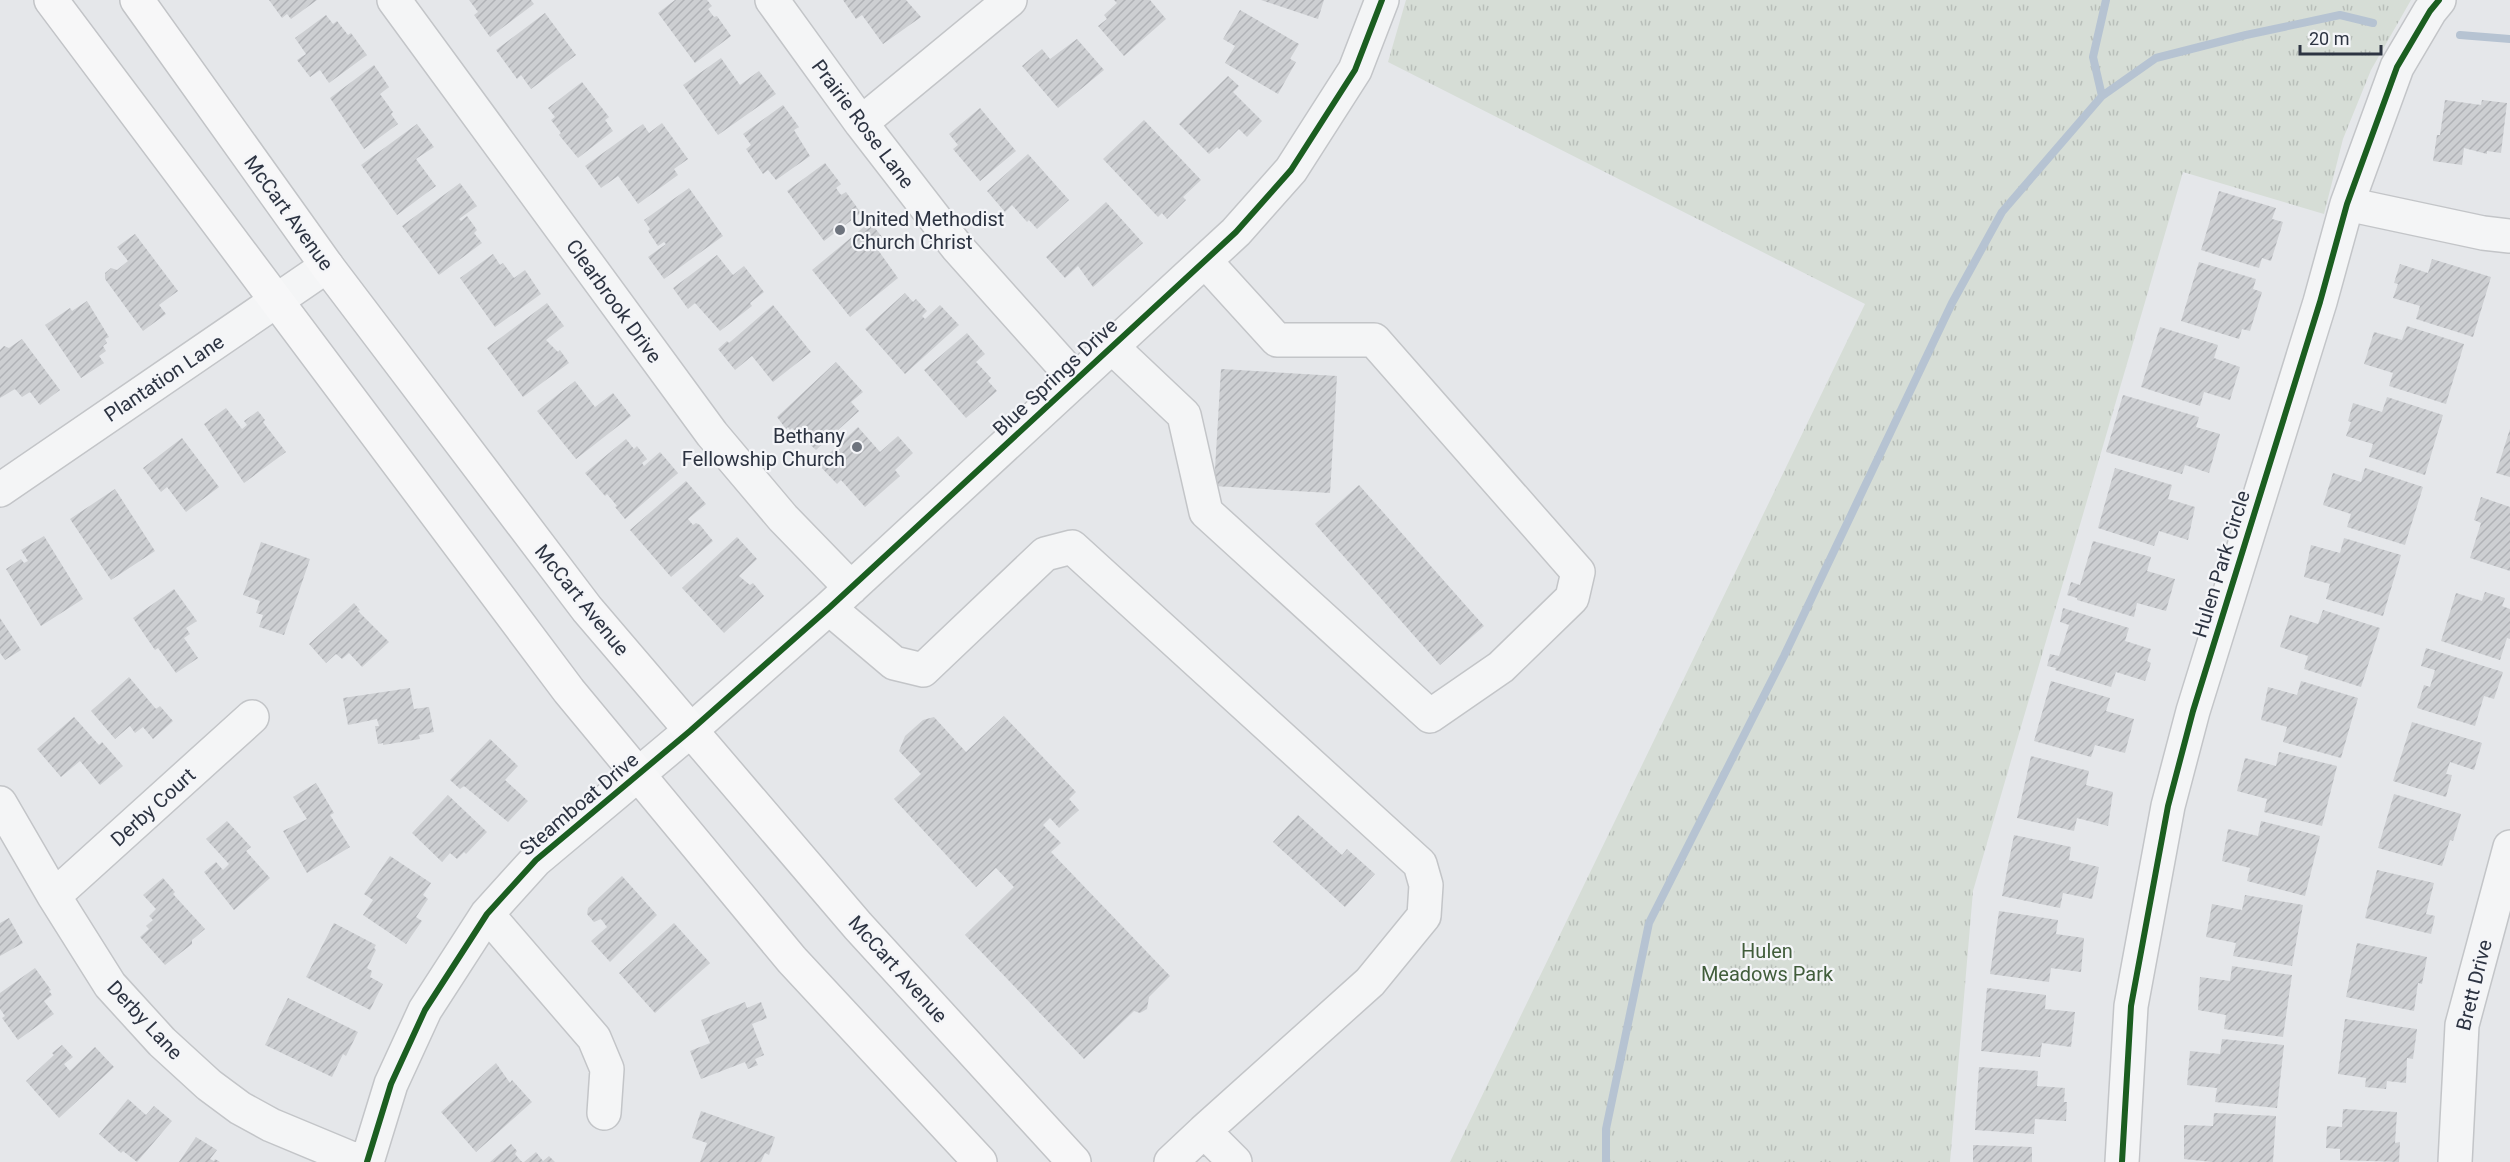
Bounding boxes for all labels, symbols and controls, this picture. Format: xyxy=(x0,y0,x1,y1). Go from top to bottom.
scale bar xyxy=(2300,18,2381,56)
text: 20 m xyxy=(2309,28,2349,49)
street label: Prairie Rose Lane xyxy=(807,55,919,193)
street label: McCart Avenue xyxy=(239,151,339,275)
place label: United Methodist Church Christ xyxy=(852,207,1004,254)
marker: United Methodist Church Christ xyxy=(833,223,847,237)
street label: Clearbrook Drive xyxy=(561,235,667,367)
street label: Blue Springs Drive xyxy=(988,313,1122,441)
street label: Plantation Lane xyxy=(100,329,228,427)
place label: Bethany Fellowship Church xyxy=(682,424,846,471)
marker: Bethany Fellowship Church xyxy=(850,440,864,454)
street label: Hulen Park Circle xyxy=(2187,488,2255,640)
street label: McCart Avenue xyxy=(530,540,634,660)
street label: Steamboat Drive xyxy=(515,747,643,861)
street label: Derby Court xyxy=(106,763,200,851)
street label: McCart Avenue xyxy=(844,910,952,1028)
street label: Brett Drive xyxy=(2451,937,2497,1033)
park label: Hulen Meadows Park xyxy=(1701,939,1834,986)
street label: Derby Lane xyxy=(102,975,188,1065)

